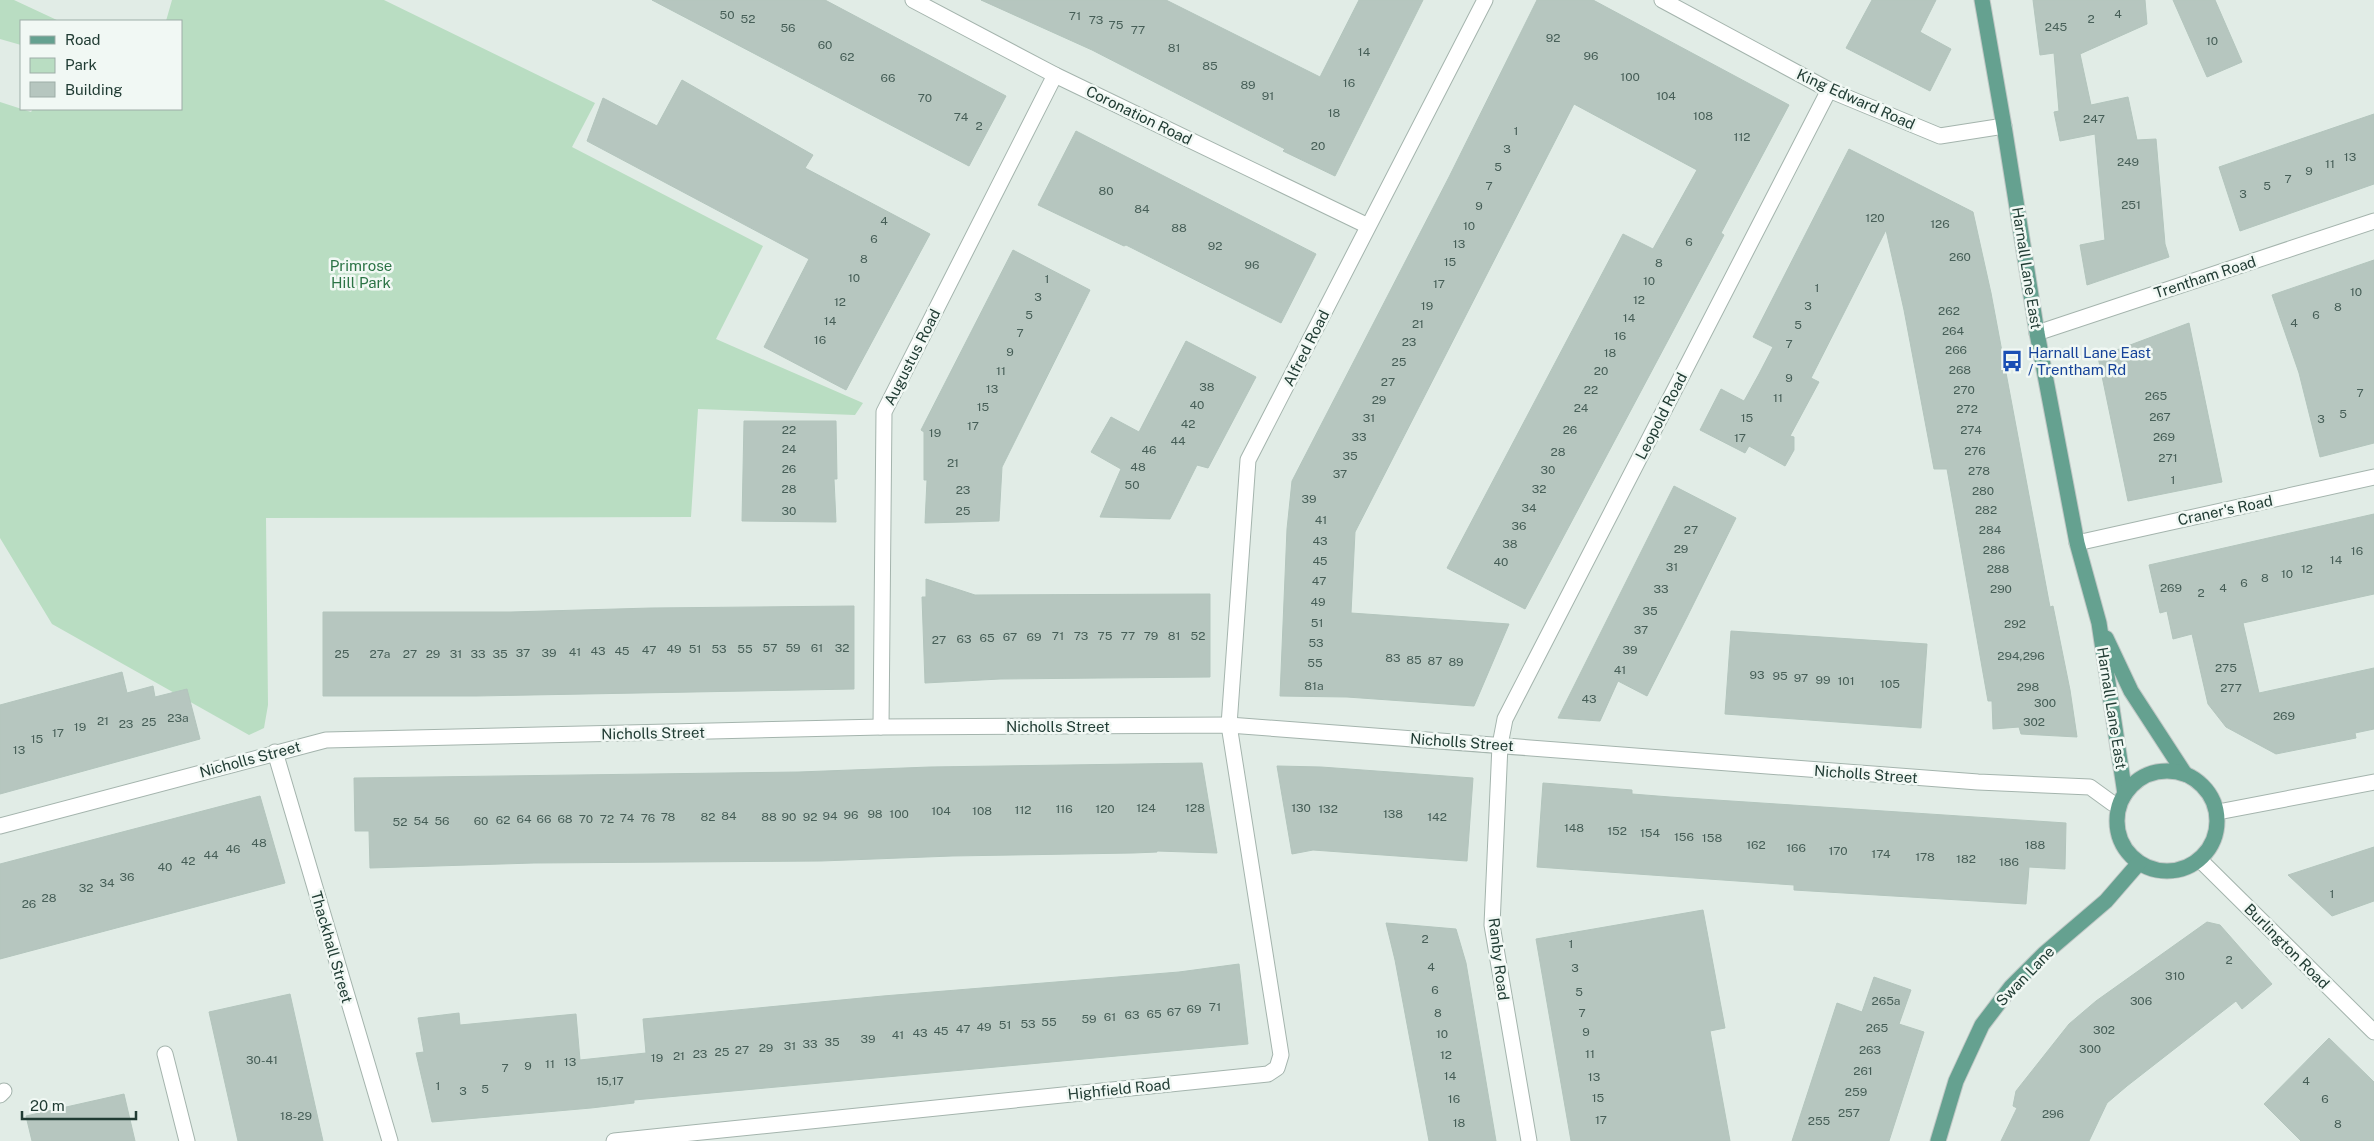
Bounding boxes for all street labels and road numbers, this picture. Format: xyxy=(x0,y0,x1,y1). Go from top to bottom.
street label: King Edward Road xyxy=(1794,65,1918,133)
street label: Coronation Road xyxy=(1083,82,1195,148)
street label: Harnall Lane East xyxy=(2009,206,2045,330)
street label: Trentham Road xyxy=(2152,253,2258,301)
street label: Augustus Road xyxy=(880,306,944,408)
street label: Alfred Road xyxy=(1280,307,1332,389)
street label: Leopold Road xyxy=(1632,370,1690,462)
street label: Craner's Road xyxy=(2176,492,2274,528)
street label: Harnall Lane East xyxy=(2094,646,2130,770)
street label: Nicholls Street xyxy=(1006,718,1110,735)
street label: Nicholls Street xyxy=(601,724,705,742)
street label: Nicholls Street xyxy=(1410,730,1515,754)
street label: Nicholls Street xyxy=(198,737,303,781)
street label: Nicholls Street xyxy=(1814,762,1919,786)
street label: Thackhall Street xyxy=(308,889,356,1005)
street label: Burlington Road xyxy=(2241,900,2333,992)
street label: Ranby Road xyxy=(1486,917,1512,1001)
street label: Swan Lane xyxy=(1992,943,2058,1009)
street label: Highfield Road xyxy=(1067,1075,1171,1103)

